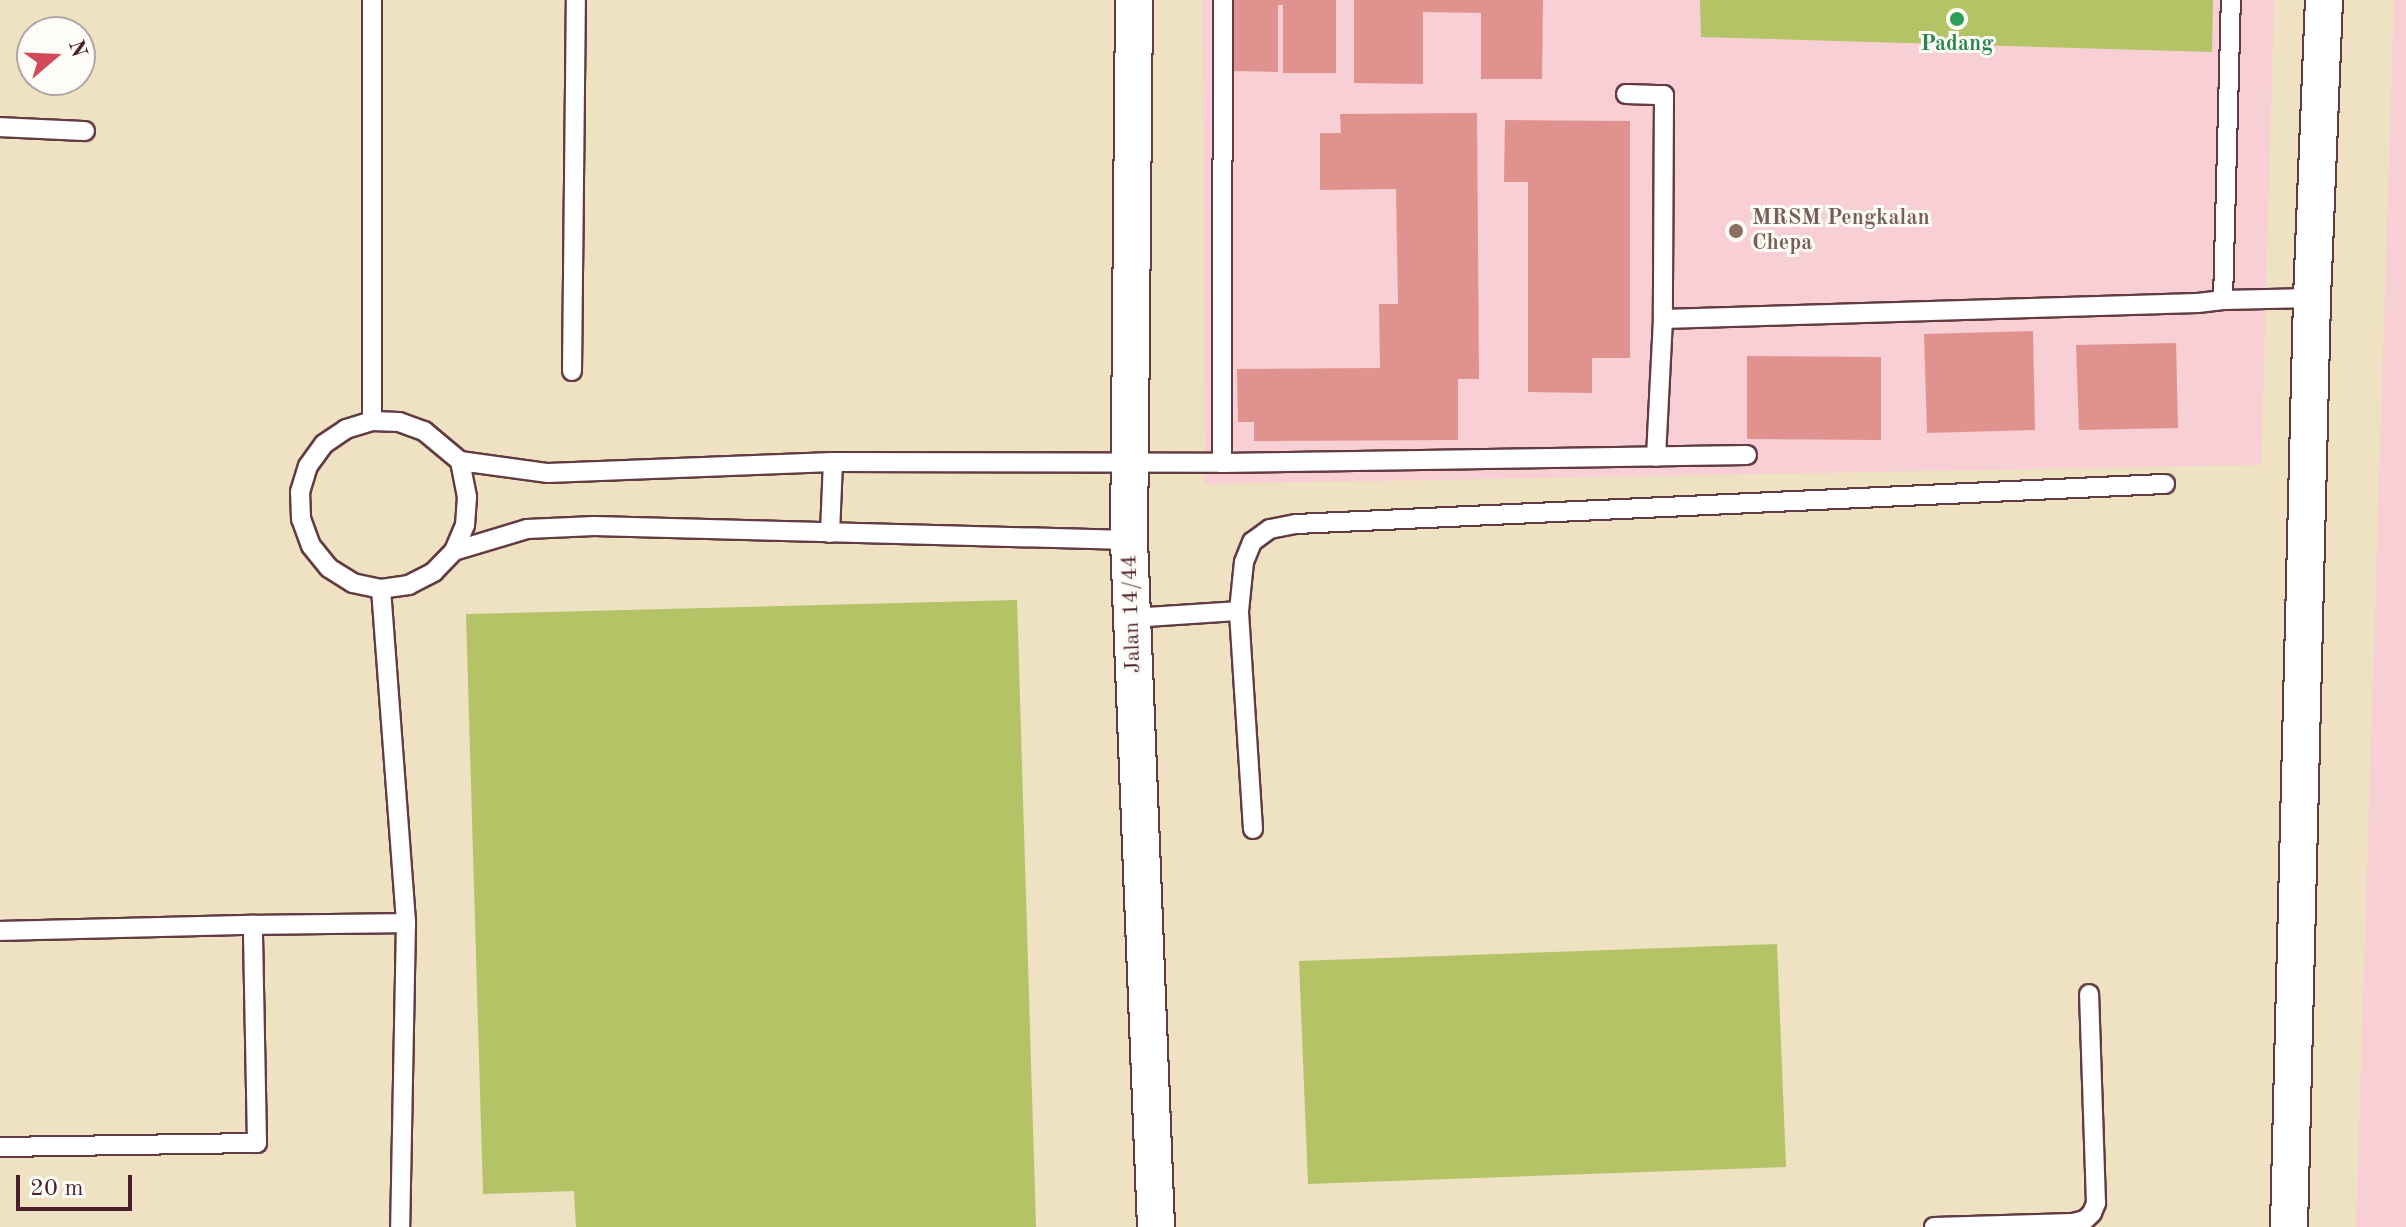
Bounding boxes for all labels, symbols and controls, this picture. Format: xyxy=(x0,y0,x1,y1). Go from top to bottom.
marker: Padang xyxy=(1948,10,1966,28)
north arrow xyxy=(16,16,96,96)
place label: Padang xyxy=(1920,32,1994,58)
text: N xyxy=(64,37,90,60)
place label: MRSM Pengkalan Chepa xyxy=(1752,205,1930,256)
marker: MRSM Pengkalan Chepa xyxy=(1727,222,1745,240)
street label: Jalan 14/44 xyxy=(1117,554,1147,674)
scale bar xyxy=(20,1159,136,1209)
text: 20 m xyxy=(30,1177,84,1201)

